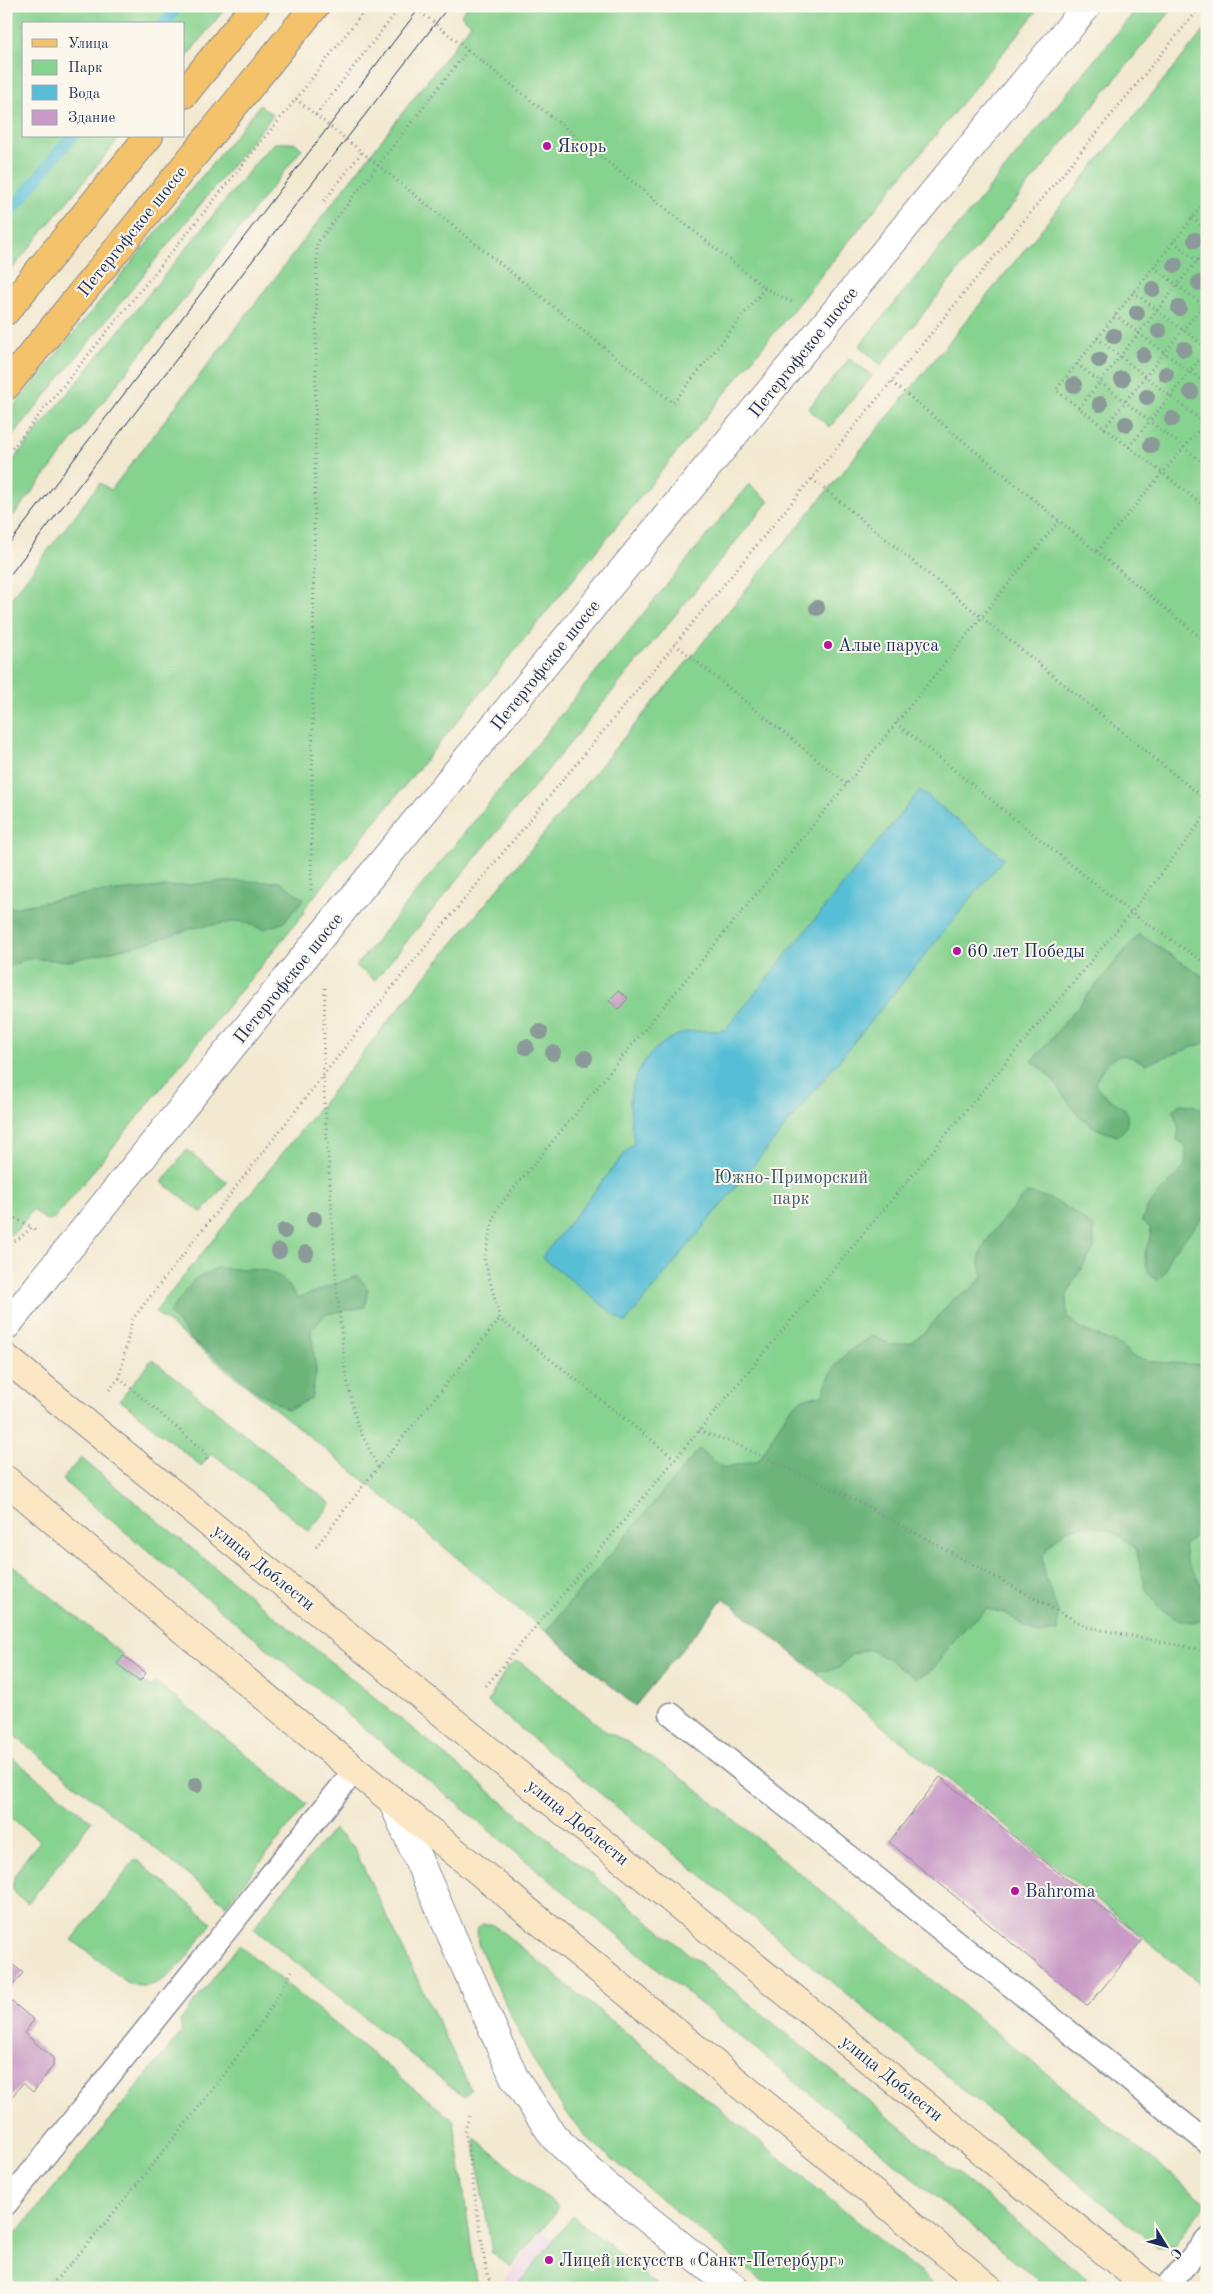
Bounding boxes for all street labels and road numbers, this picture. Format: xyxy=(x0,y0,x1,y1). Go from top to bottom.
street label: Петергофское шоссе xyxy=(75,163,192,301)
street label: Петергофское шоссе xyxy=(746,284,863,422)
street label: Петергофское шоссе xyxy=(488,597,605,735)
street label: Петергофское шоссе xyxy=(231,910,348,1048)
street label: улица Доблести xyxy=(209,1521,318,1614)
street label: улица Доблести xyxy=(523,1776,632,1869)
street label: улица Доблести xyxy=(837,2032,946,2125)

